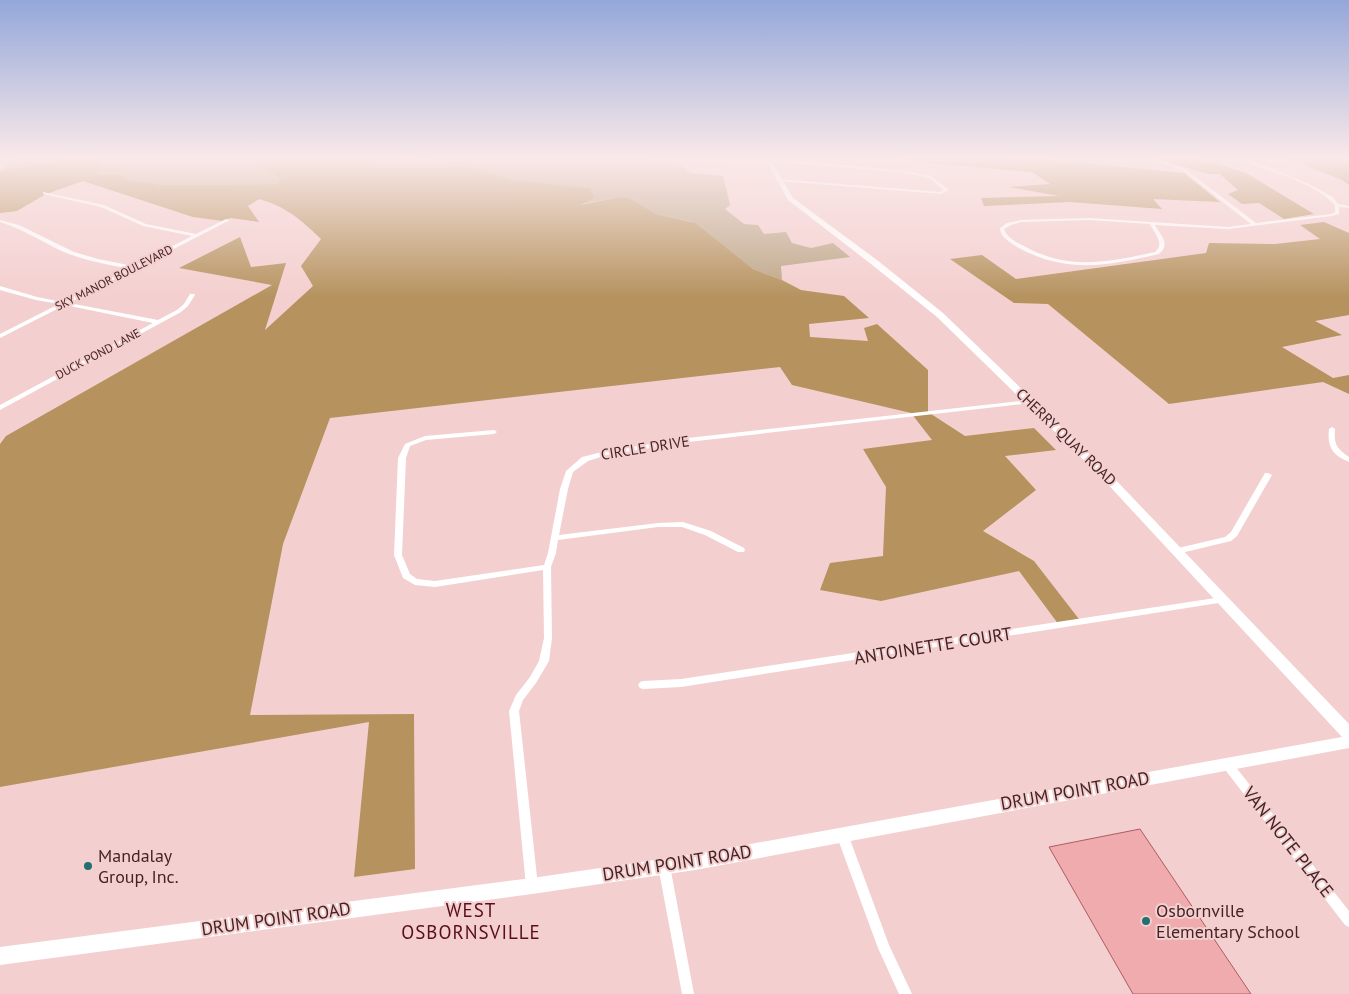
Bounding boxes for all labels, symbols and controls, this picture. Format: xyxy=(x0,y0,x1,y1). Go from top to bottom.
street label: SKY MANOR BOULEVARD xyxy=(52,241,175,314)
street label: DUCK POND LANE xyxy=(53,325,143,382)
street label: CHERRY QUAY ROAD xyxy=(1012,384,1120,489)
street label: CIRCLE DRIVE xyxy=(599,431,690,464)
street label: ANTOINETTE COURT xyxy=(852,622,1013,669)
street label: DRUM POINT ROAD xyxy=(999,766,1151,815)
street label: VAN NOTE PLACE xyxy=(1237,781,1339,902)
street label: DRUM POINT ROAD xyxy=(601,839,753,886)
place label: Mandalay Group, Inc. xyxy=(98,844,179,888)
marker: Mandalay Group, Inc. xyxy=(82,860,94,872)
street label: DRUM POINT ROAD xyxy=(200,897,352,940)
district label: WEST OSBORNSVILLE xyxy=(401,898,541,944)
place label: Osbornville Elementary School xyxy=(1156,899,1300,943)
marker: Osbornville Elementary School xyxy=(1140,915,1152,927)

